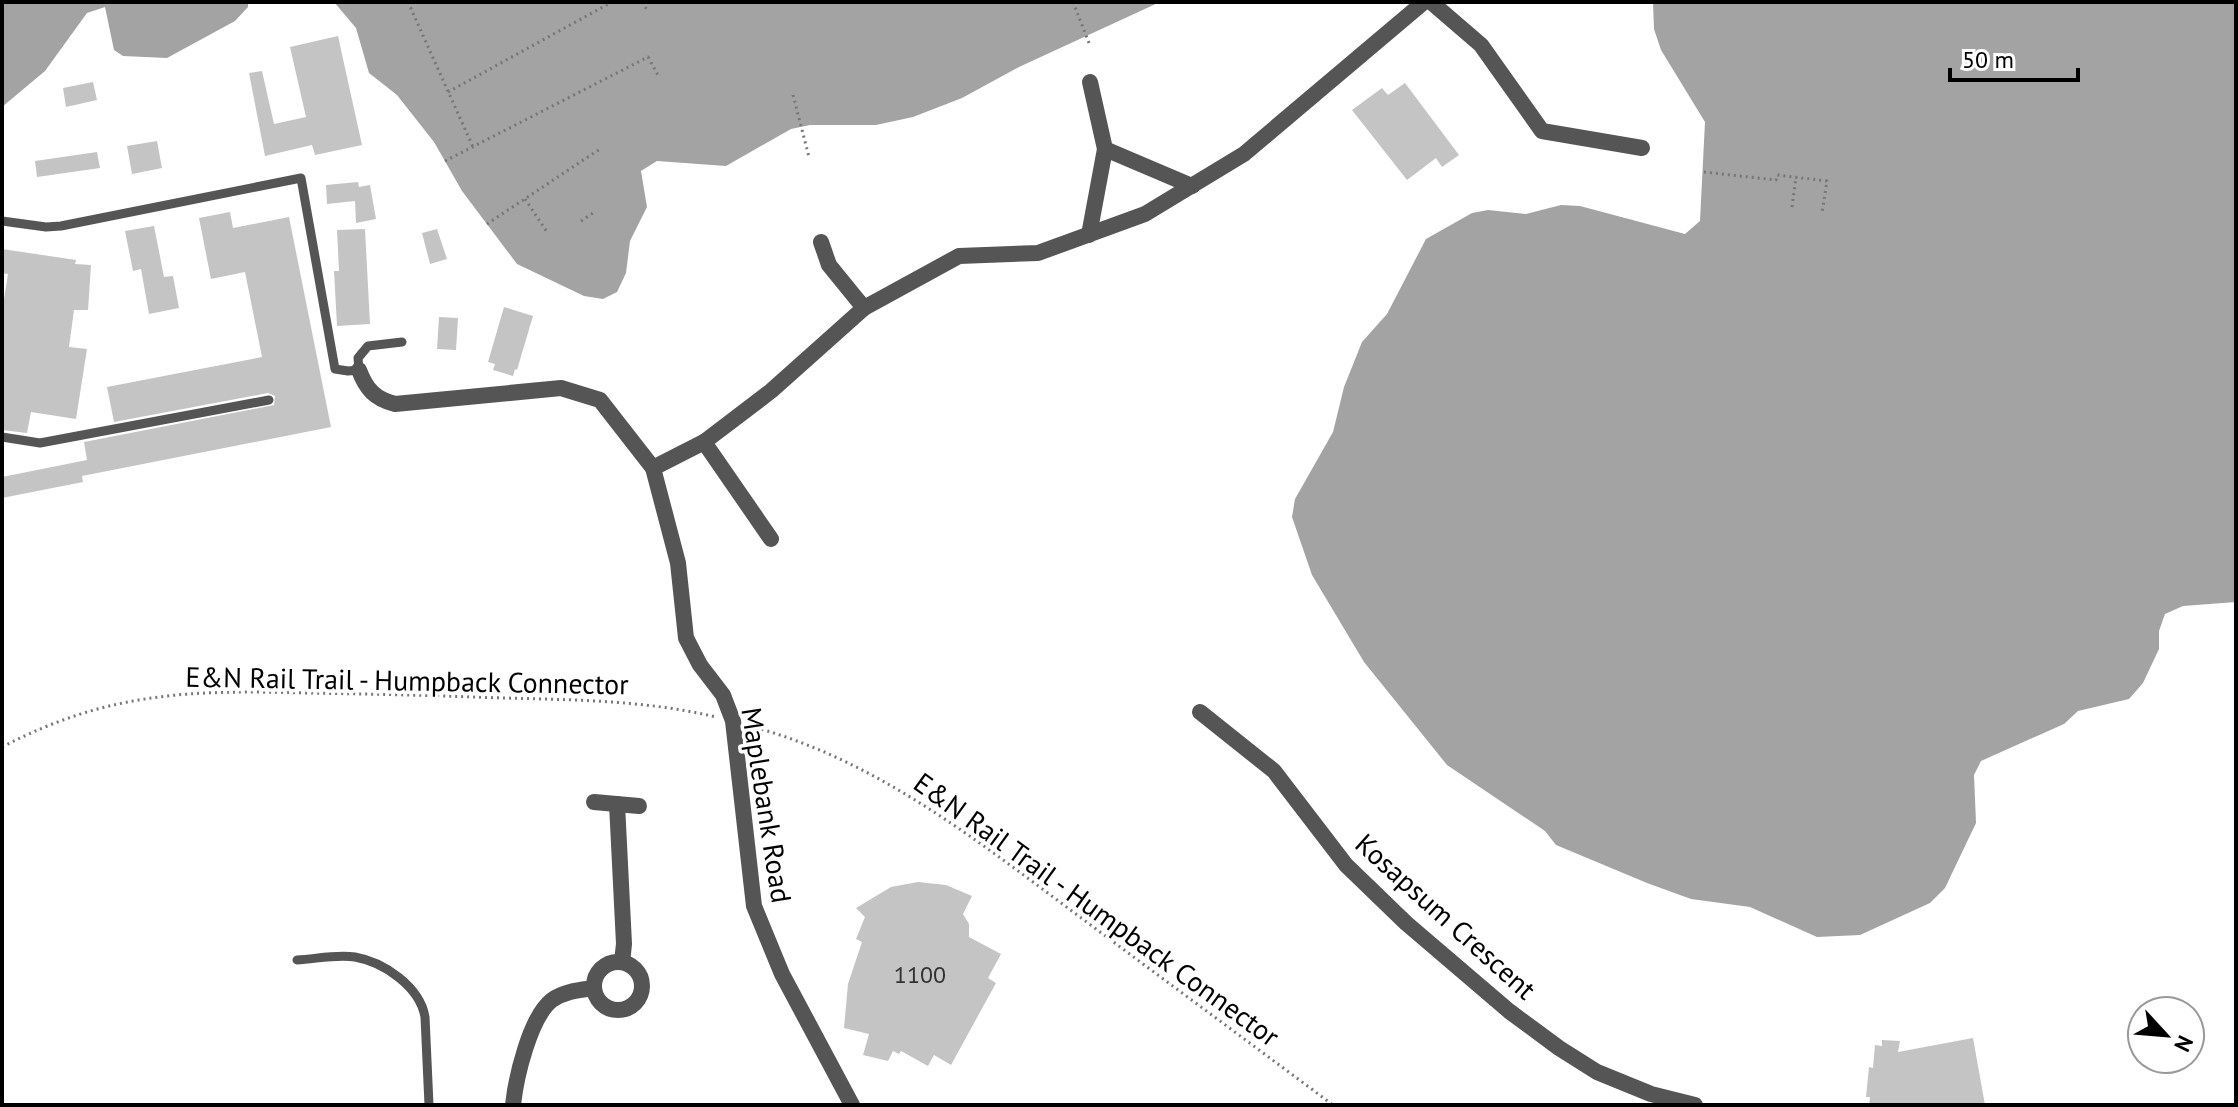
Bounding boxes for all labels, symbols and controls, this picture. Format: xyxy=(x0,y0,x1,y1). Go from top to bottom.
scale bar xyxy=(1950,32,2078,82)
text: 50 m xyxy=(1962,44,2014,75)
street label: E&N Rail Trail - Humpback Connector xyxy=(185,658,629,702)
street label: Maplebank Road xyxy=(733,705,801,905)
street label: E&N Rail Trail - Humpback Connector xyxy=(907,764,1288,1055)
street label: Kosapsum Crescent xyxy=(1348,825,1544,1007)
house number: 1100 xyxy=(894,959,946,990)
north arrow xyxy=(2126,995,2206,1075)
text: N xyxy=(2168,1031,2200,1056)

